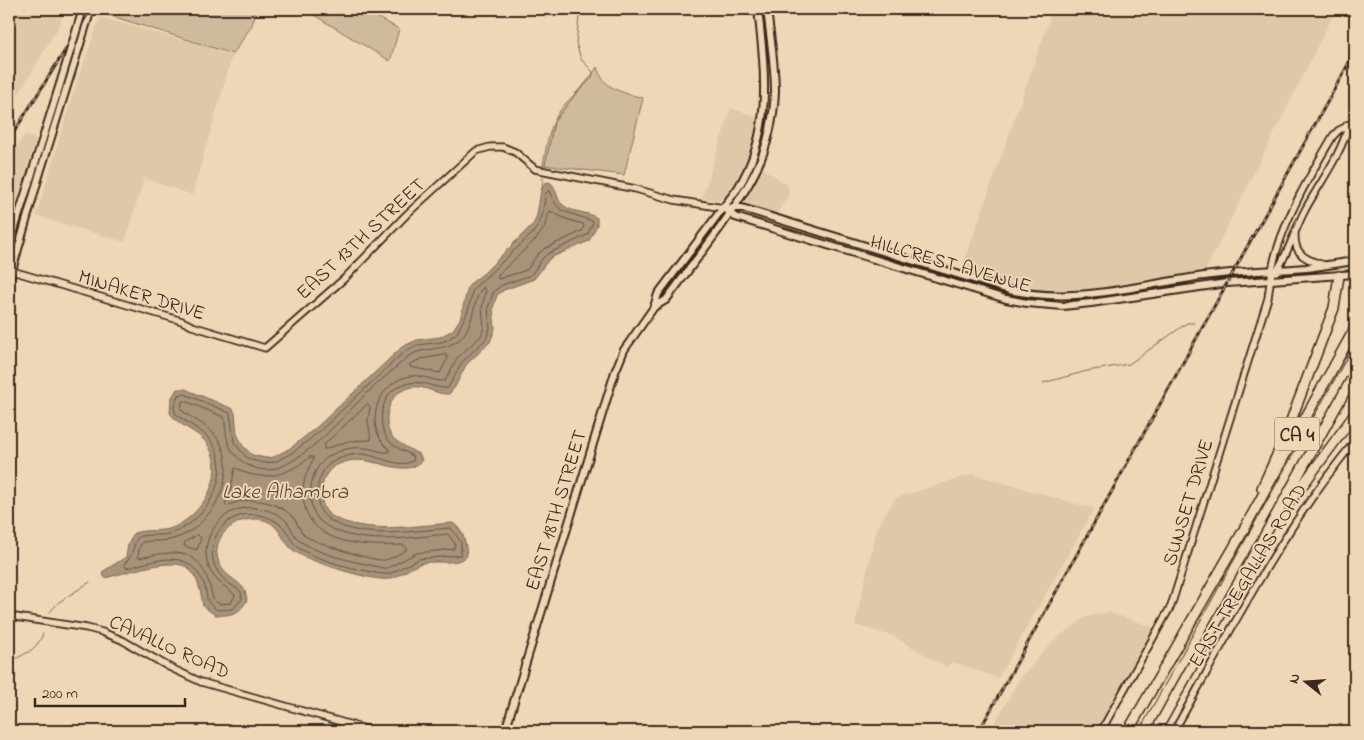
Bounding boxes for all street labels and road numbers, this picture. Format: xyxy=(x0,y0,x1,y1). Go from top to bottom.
street label: EAST 13TH STREET xyxy=(291,172,433,308)
street label: HILLCREST AVENUE xyxy=(866,228,1034,302)
street label: MINAKER DRIVE xyxy=(74,263,208,329)
road number: CA 4 xyxy=(1274,418,1320,450)
street label: EAST 18TH STREET xyxy=(519,427,596,595)
street label: SUNSET DRIVE xyxy=(1156,436,1222,570)
street label: EAST TREGALLAS ROAD xyxy=(1183,479,1316,674)
street label: CAVALLO ROAD xyxy=(104,609,234,688)

